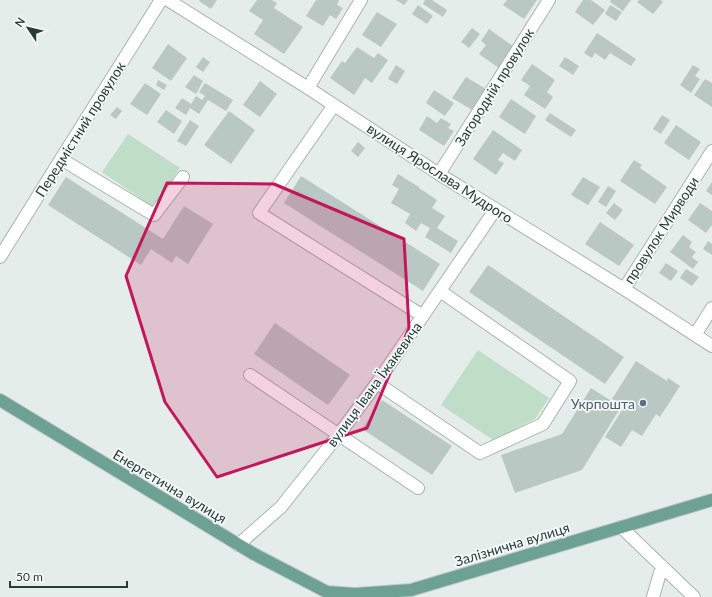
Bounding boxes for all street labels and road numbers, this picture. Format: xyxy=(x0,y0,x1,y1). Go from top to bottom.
street label: Загородній провулок xyxy=(451,24,538,149)
street label: Передмістний провулок xyxy=(31,58,129,200)
street label: вулиця Ярослава Мудрого xyxy=(364,120,516,226)
street label: провулок Мирводи xyxy=(620,173,702,287)
street label: вулиця Івана Їжакевича xyxy=(323,318,425,450)
street label: Енергетична вулиця xyxy=(110,445,230,527)
street label: Залізнична вулиця xyxy=(452,518,572,570)

